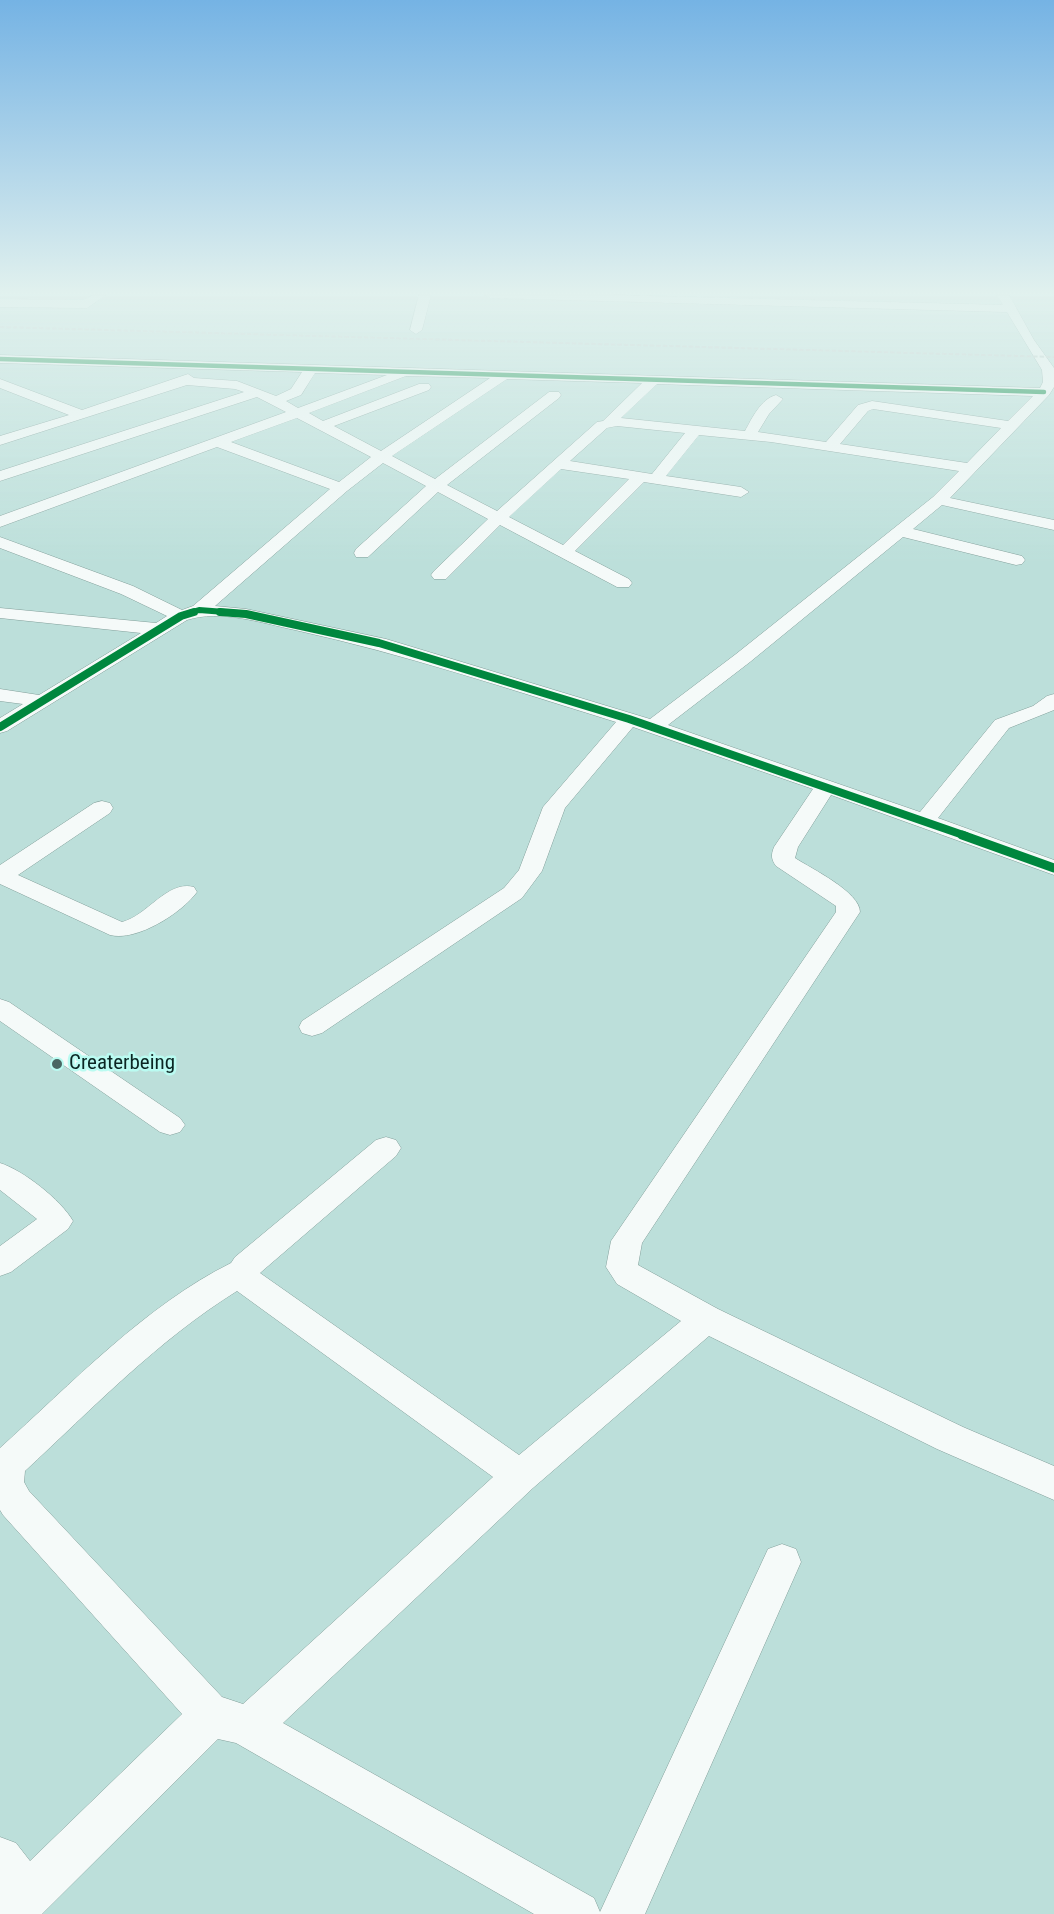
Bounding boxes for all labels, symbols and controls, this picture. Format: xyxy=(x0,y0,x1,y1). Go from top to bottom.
place label: Createrbeing xyxy=(69,1051,175,1077)
marker: Createrbeing xyxy=(50,1057,64,1071)

